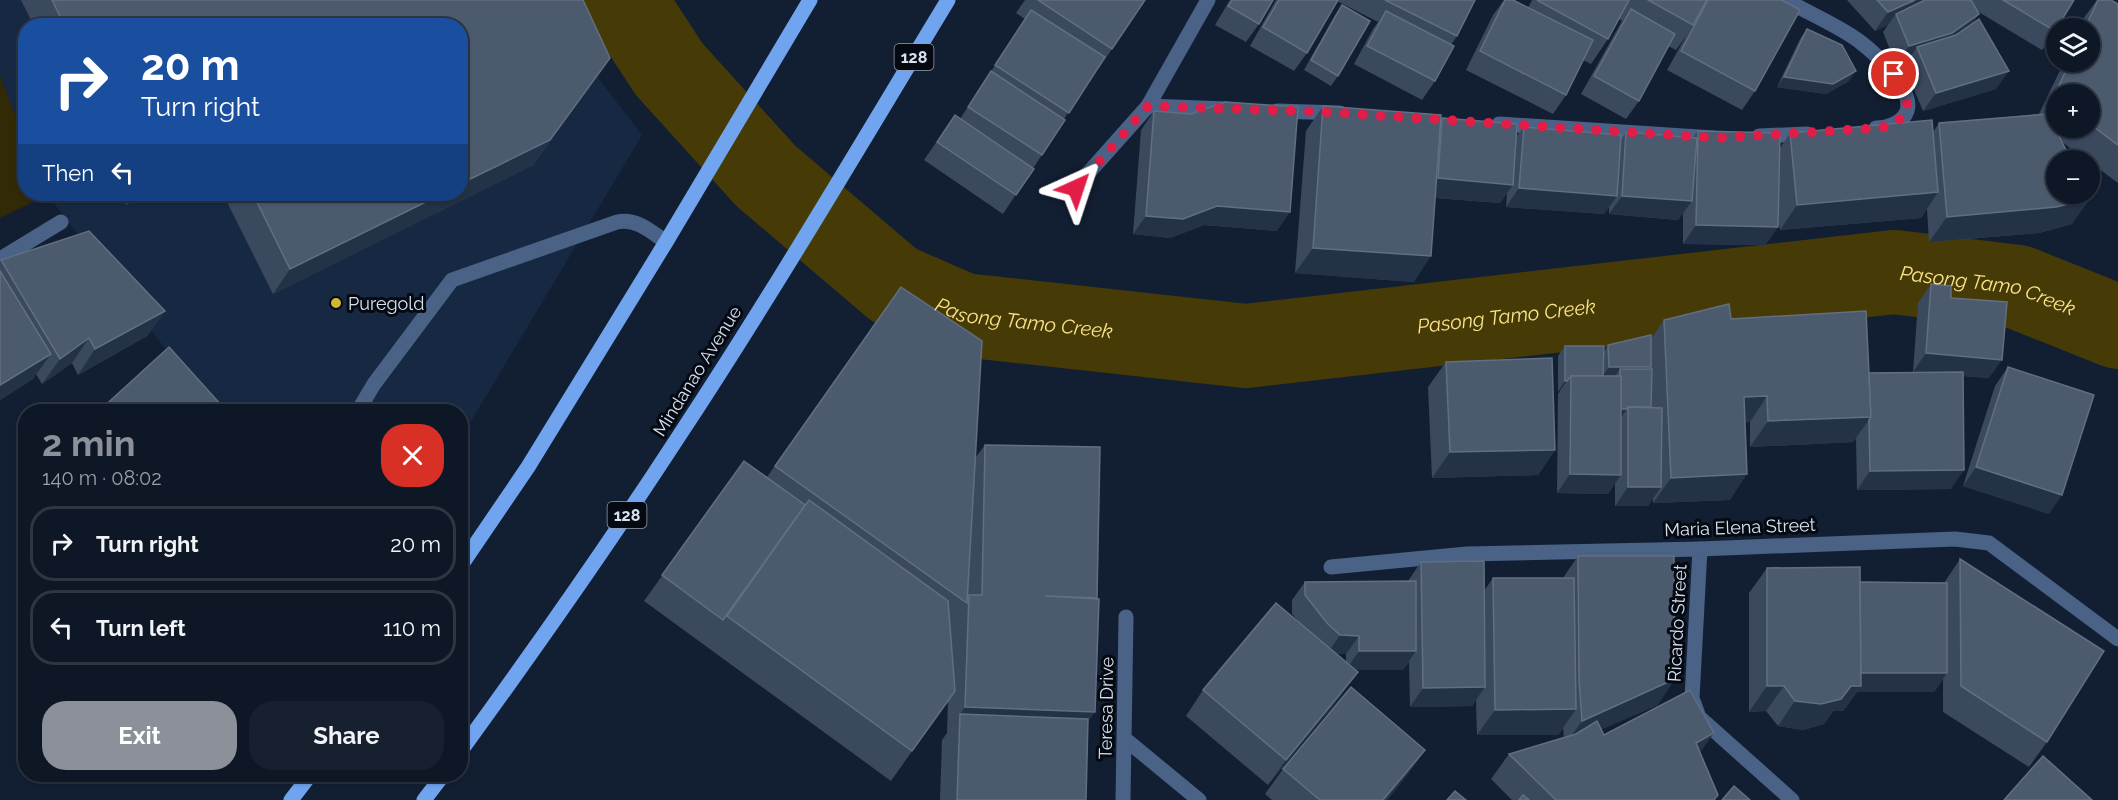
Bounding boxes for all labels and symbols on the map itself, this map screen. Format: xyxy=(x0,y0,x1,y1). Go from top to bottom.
road number: 128 xyxy=(894,44,934,70)
pin xyxy=(1868,48,1919,99)
position arrow xyxy=(1044,156,1108,220)
water label: Pasong Tamo Creek xyxy=(1899,261,2079,321)
water label: Pasong Tamo Creek xyxy=(932,292,1114,343)
place label: Puregold xyxy=(348,293,424,314)
water label: Pasong Tamo Creek xyxy=(1416,294,1597,338)
marker: Puregold xyxy=(329,296,343,310)
street label: Mindanao Avenue xyxy=(649,302,746,440)
road number: 128 xyxy=(608,502,646,528)
street label: Maria Elena Street xyxy=(1664,514,1816,540)
street label: Ricardo Street xyxy=(1663,564,1691,682)
street label: Teresa Drive xyxy=(1095,656,1117,759)

